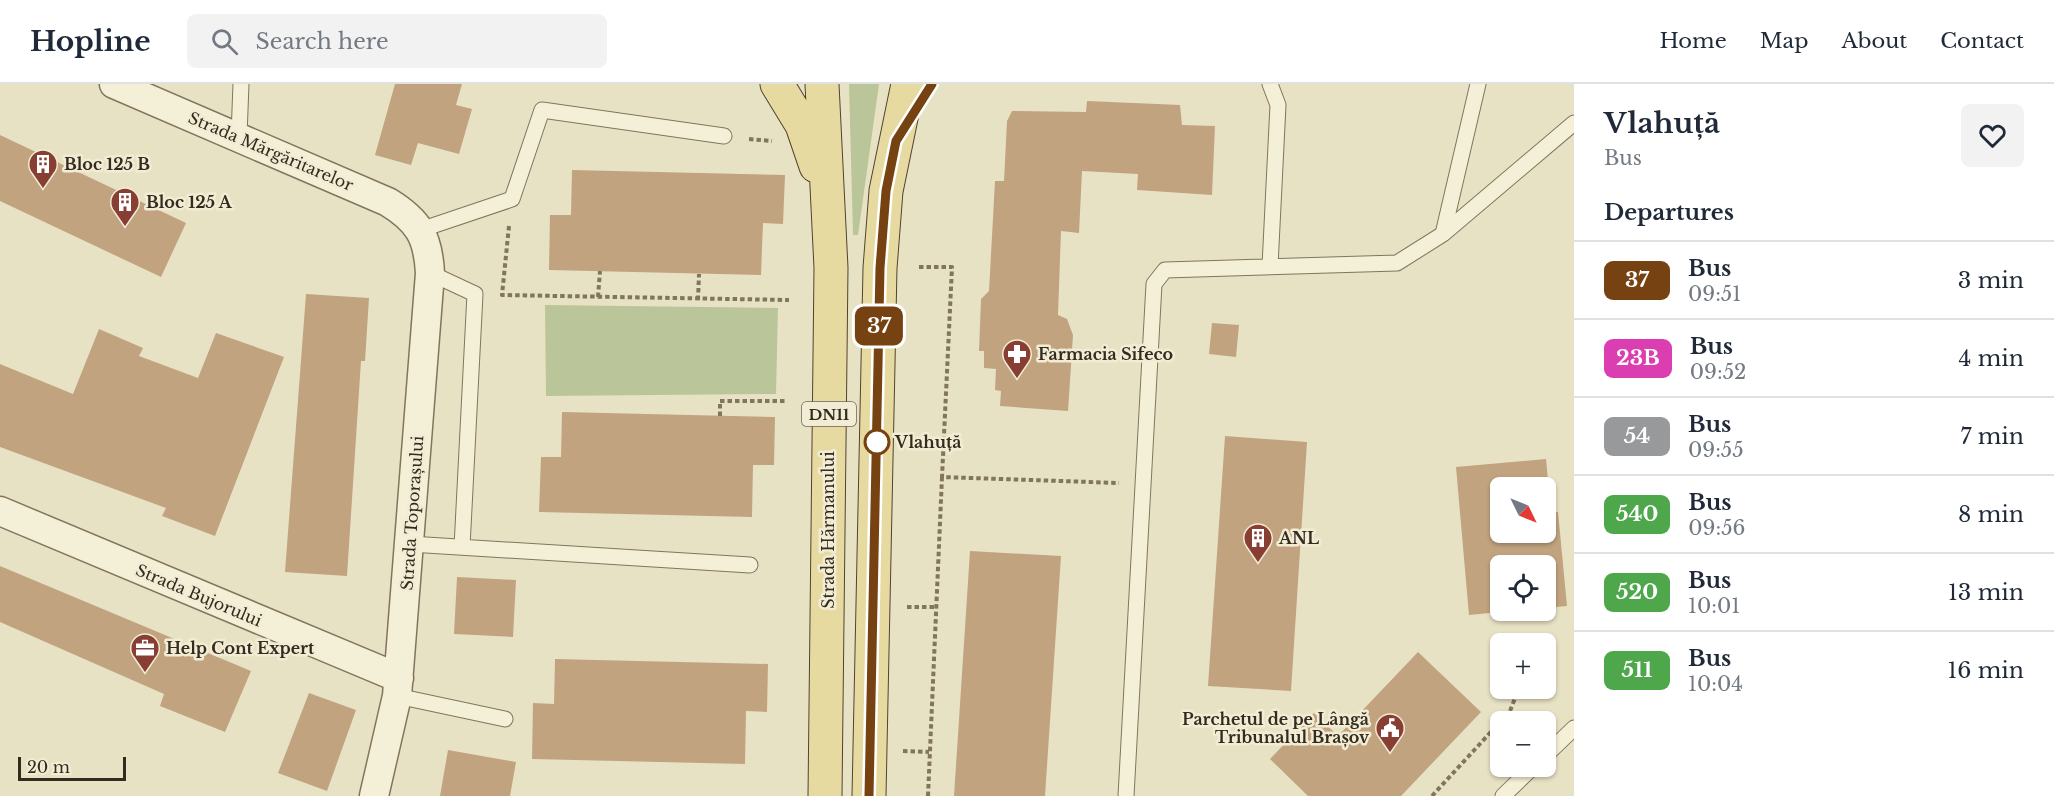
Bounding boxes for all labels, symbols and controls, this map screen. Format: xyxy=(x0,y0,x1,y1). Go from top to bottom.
search box xyxy=(187,14,607,68)
text: Hopline xyxy=(30,24,151,59)
icon: search xyxy=(208,25,241,58)
text: Search here xyxy=(256,28,389,55)
text: Home xyxy=(1660,28,1727,54)
text: Map xyxy=(1760,28,1808,54)
text: About xyxy=(1841,28,1907,54)
text: Contact xyxy=(1940,28,2024,54)
button: heart xyxy=(1961,104,2024,167)
text: Vlahuță xyxy=(1604,106,1720,141)
street label: Strada Mărgăritarelor xyxy=(186,107,357,195)
text: Bus xyxy=(1604,146,1642,170)
building icon: Bloc 125 B xyxy=(27,148,59,190)
place label: Bloc 125 B xyxy=(64,154,150,174)
building icon: Bloc 125 A xyxy=(109,186,141,228)
place label: Bloc 125 A xyxy=(146,192,233,212)
text: Departures xyxy=(1604,199,1734,226)
text: Bus xyxy=(1688,255,1731,282)
text: 37 xyxy=(1625,267,1649,293)
text: 3 min xyxy=(1958,267,2024,294)
text: 09:51 xyxy=(1688,282,1741,306)
line badge: 37 xyxy=(852,306,906,346)
text: 37 xyxy=(867,313,891,339)
text: Bus xyxy=(1690,333,1733,360)
pharmacy icon: Farmacia Sifeco xyxy=(1001,338,1033,380)
place label: Farmacia Sifeco xyxy=(1038,344,1173,364)
text: 23B xyxy=(1616,345,1660,371)
text: 4 min xyxy=(1959,345,2024,372)
text: 09:52 xyxy=(1690,360,1746,384)
road number: DN11 xyxy=(802,402,856,426)
text: Bus xyxy=(1688,411,1731,438)
text: 54 xyxy=(1624,423,1650,449)
text: 7 min xyxy=(1960,423,2024,450)
marker: Vlahuță xyxy=(864,429,890,455)
place label: Vlahuță xyxy=(894,432,961,452)
street label: Strada Toporașului xyxy=(397,434,428,591)
text: 09:55 xyxy=(1688,438,1744,462)
street label: Strada Hărmanului xyxy=(818,451,838,609)
north arrow xyxy=(1490,477,1556,543)
map controls xyxy=(1490,477,1556,777)
text: Bus xyxy=(1688,489,1732,516)
text: 540 xyxy=(1616,501,1658,527)
text: 8 min xyxy=(1958,501,2024,528)
text: 09:56 xyxy=(1688,516,1745,540)
building icon: ANL xyxy=(1242,522,1274,564)
place label: ANL xyxy=(1278,528,1319,548)
button: locate xyxy=(1490,555,1556,621)
street label: Strada Bujorului xyxy=(133,559,265,631)
text: Bus xyxy=(1688,567,1731,594)
text: 520 xyxy=(1616,579,1658,605)
text: 13 min xyxy=(1948,579,2024,606)
text: 10:01 xyxy=(1688,594,1740,618)
office icon: Help Cont Expert xyxy=(129,632,161,674)
button: + xyxy=(1490,633,1556,699)
place label: Help Cont Expert xyxy=(166,638,315,658)
text: Bus xyxy=(1688,645,1731,672)
text: 511 xyxy=(1622,657,1652,683)
text: 16 min xyxy=(1947,657,2024,684)
text: 10:04 xyxy=(1688,672,1743,696)
place label: Parchetul de pe Lângă Tribunalul Brașov xyxy=(1182,709,1369,748)
button: − xyxy=(1490,711,1556,777)
public building icon: Parchetul de pe Lângă Tribunalul Brașov xyxy=(1374,712,1406,754)
scale bar xyxy=(18,754,126,782)
text: 20 m xyxy=(27,757,70,777)

